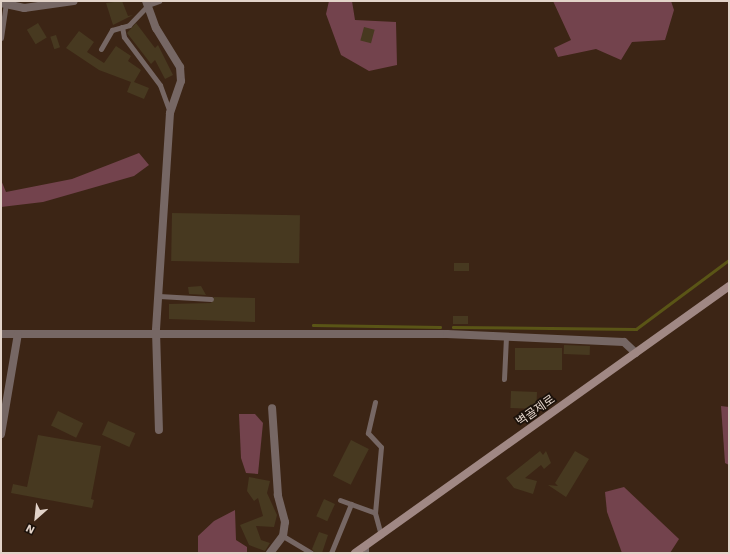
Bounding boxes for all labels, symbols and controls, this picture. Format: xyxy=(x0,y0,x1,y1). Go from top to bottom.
street label: 벽골제로 xyxy=(514,392,558,430)
north arrow xyxy=(16,498,56,538)
text: N xyxy=(24,521,37,537)

